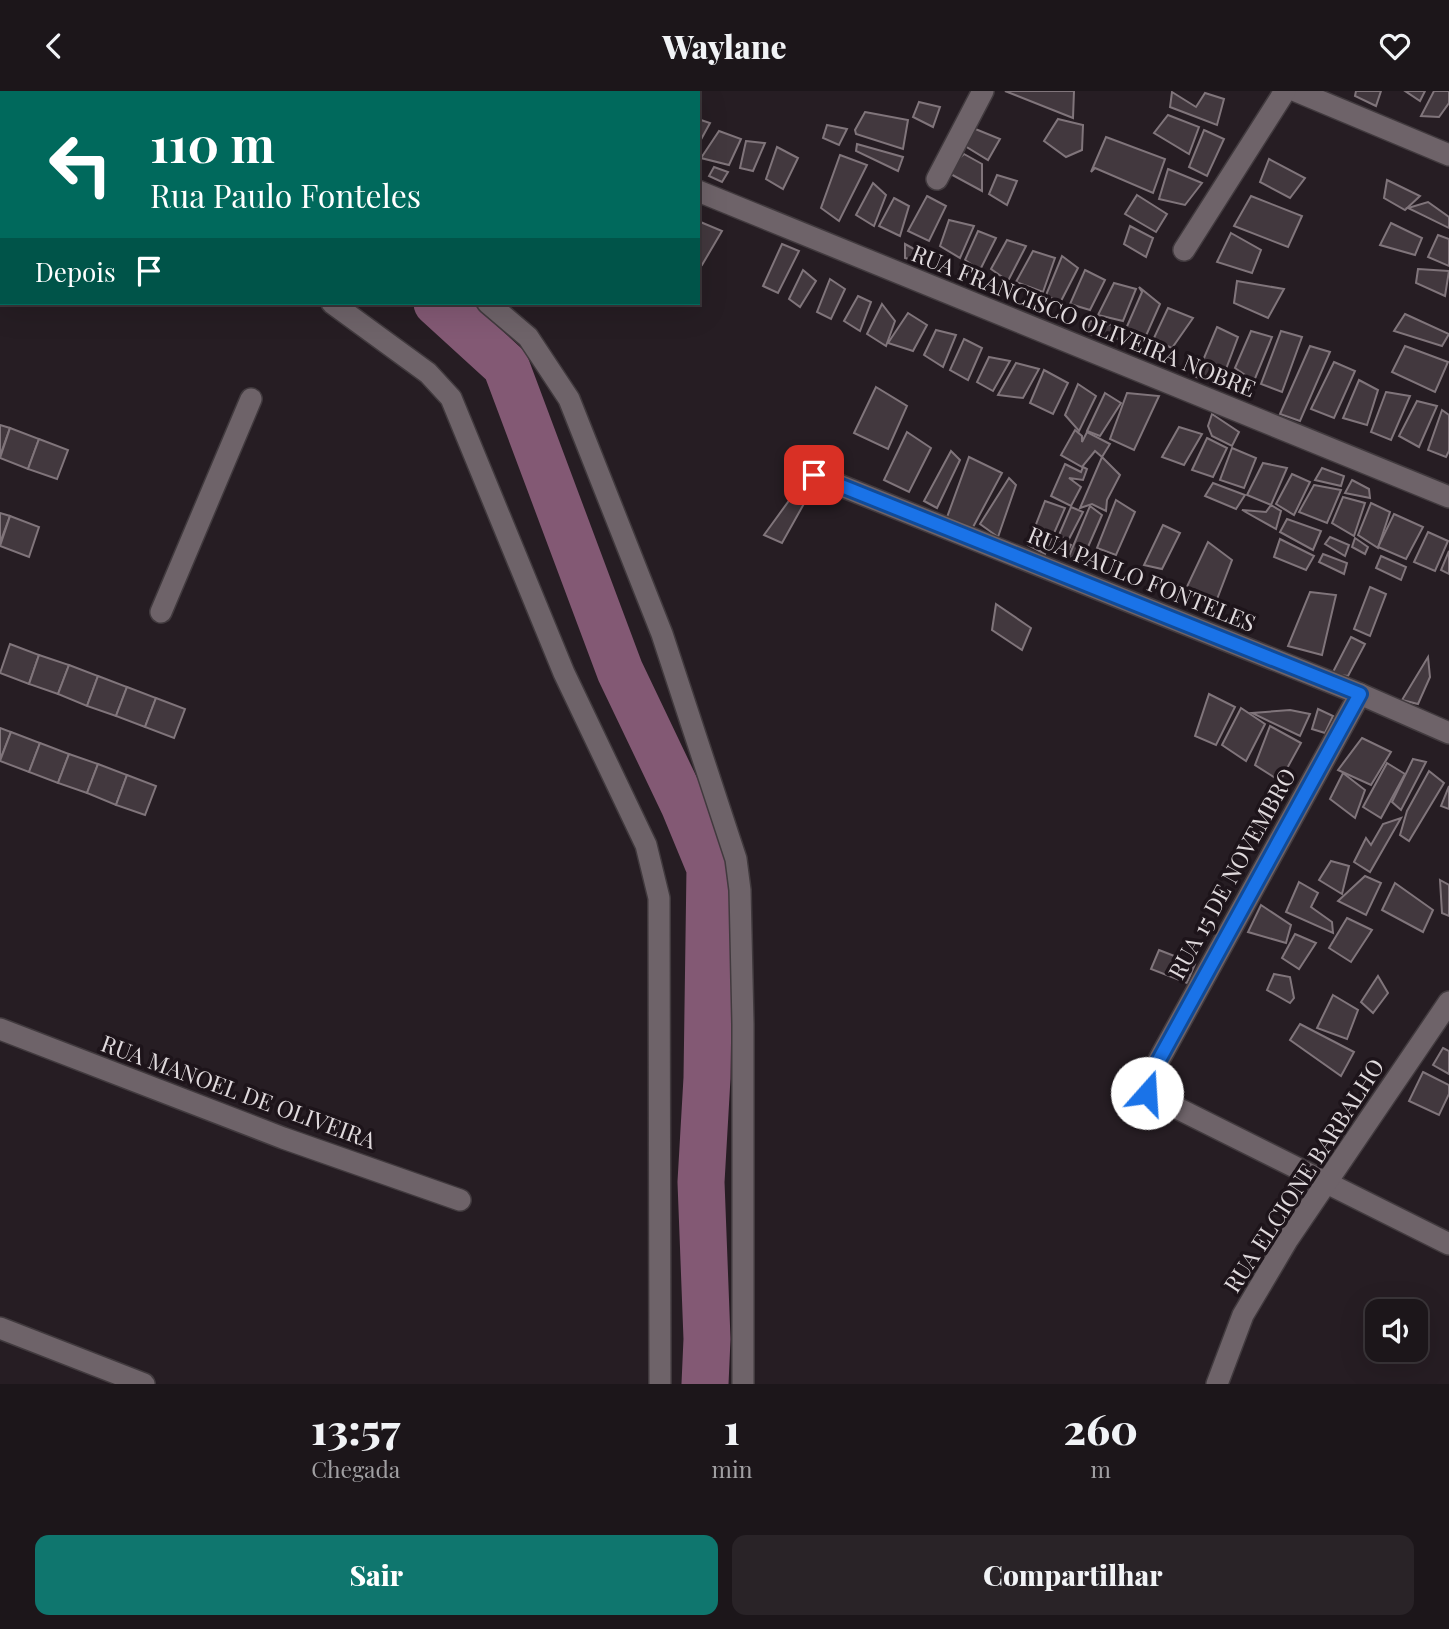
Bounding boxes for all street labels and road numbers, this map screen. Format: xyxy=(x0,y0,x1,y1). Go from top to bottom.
street label: RUA FRANCISCO OLIVEIRA NOBRE xyxy=(907,237,1261,403)
street label: RUA PAULO FONTELES xyxy=(1023,518,1261,638)
street label: RUA 15 DE NOVEMBRO xyxy=(1160,762,1302,984)
street label: RUA MANOEL DE OLIVEIRA xyxy=(97,1027,381,1155)
street label: RUA ELCIONE BARBALHO xyxy=(1216,1052,1390,1298)

